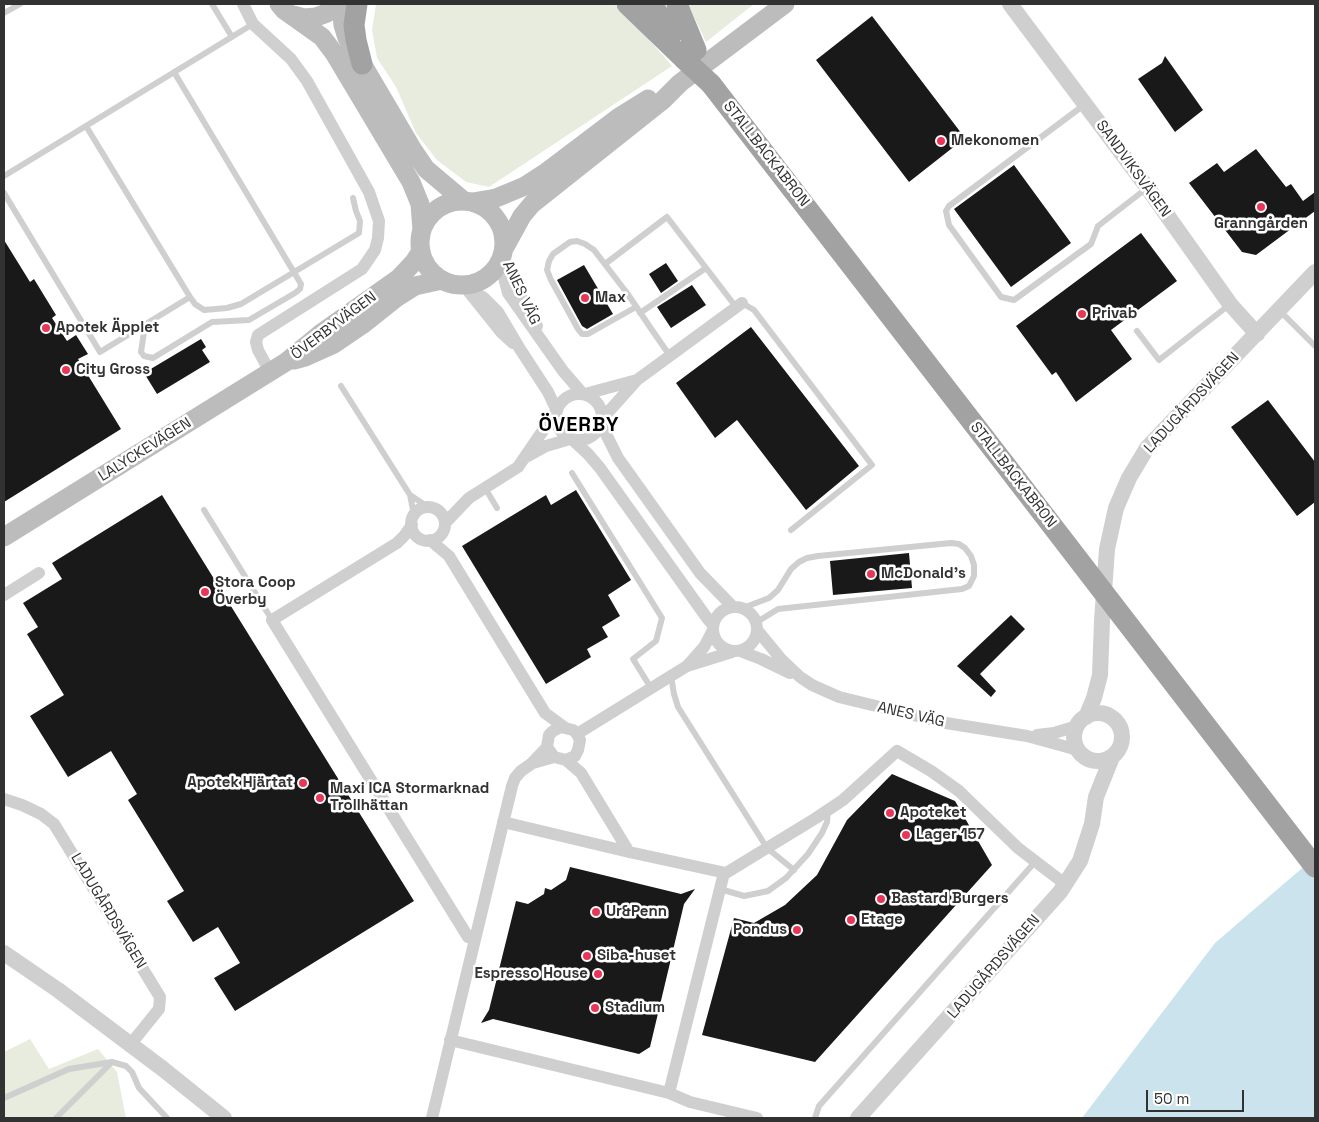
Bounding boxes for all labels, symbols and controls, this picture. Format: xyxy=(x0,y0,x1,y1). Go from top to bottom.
street label: STALLBACKABRON xyxy=(719,98,813,210)
street label: SANDVIKSVÄGEN xyxy=(1092,117,1174,221)
place label: Mekonomen xyxy=(951,132,1039,150)
marker: Mekonomen xyxy=(935,135,947,147)
marker: Granngården xyxy=(1255,201,1267,213)
place label: Granngården xyxy=(1214,215,1308,233)
street label: ANES VÄG xyxy=(498,258,544,328)
street label: ÖVERBYVÄGEN xyxy=(288,288,380,364)
place label: Max xyxy=(595,289,626,307)
marker: Max xyxy=(579,292,591,304)
place label: Privab xyxy=(1092,305,1137,323)
marker: Privab xyxy=(1076,308,1088,320)
place label: Apotek Äpplet xyxy=(56,319,159,337)
marker: Apotek Äpplet xyxy=(40,322,52,334)
street label: LADUGÅRDSVÄGEN xyxy=(1141,349,1243,457)
place label: City Gross xyxy=(76,361,150,379)
marker: City Gross xyxy=(60,364,72,376)
street label: LALYCKEVÄGEN xyxy=(95,414,195,486)
district label: ÖVERBY xyxy=(538,414,620,438)
street label: STALLBACKABRON xyxy=(966,419,1060,531)
place label: McDonald's xyxy=(881,565,966,583)
marker: McDonald's xyxy=(865,568,877,580)
place label: Stora Coop Överby xyxy=(215,574,296,609)
marker: Stora Coop Överby xyxy=(199,586,211,598)
street label: ANES VÄG xyxy=(876,699,946,731)
place label: Apotek Hjärtat xyxy=(187,774,293,792)
marker: Apotek Hjärtat xyxy=(297,777,309,789)
place label: Maxi ICA Stormarknad Trollhättan xyxy=(330,780,489,815)
marker: Maxi ICA Stormarknad Trollhättan xyxy=(314,792,326,804)
place label: Apoteket xyxy=(900,804,967,822)
marker: Apoteket xyxy=(884,807,896,819)
place label: Lager 157 xyxy=(916,826,985,844)
marker: Lager 157 xyxy=(900,829,912,841)
street label: LADUGÅRDSVÄGEN xyxy=(66,850,150,972)
place label: Bastard Burgers xyxy=(891,890,1009,908)
marker: Bastard Burgers xyxy=(875,893,887,905)
place label: Ur&Penn xyxy=(606,903,667,921)
marker: Ur&Penn xyxy=(590,906,602,918)
place label: Etage xyxy=(861,911,903,929)
street label: LADUGÅRDSVÄGEN xyxy=(944,911,1044,1023)
marker: Etage xyxy=(845,914,857,926)
place label: Pondus xyxy=(733,921,787,939)
marker: Pondus xyxy=(791,924,803,936)
place label: Siba-huset xyxy=(597,947,676,965)
marker: Siba-huset xyxy=(581,950,593,962)
place label: Espresso House xyxy=(474,965,588,983)
marker: Espresso House xyxy=(592,968,604,980)
place label: Stadium xyxy=(605,999,665,1017)
marker: Stadium xyxy=(589,1002,601,1014)
scale bar xyxy=(1149,1080,1246,1112)
text: 50 m xyxy=(1154,1089,1189,1108)

